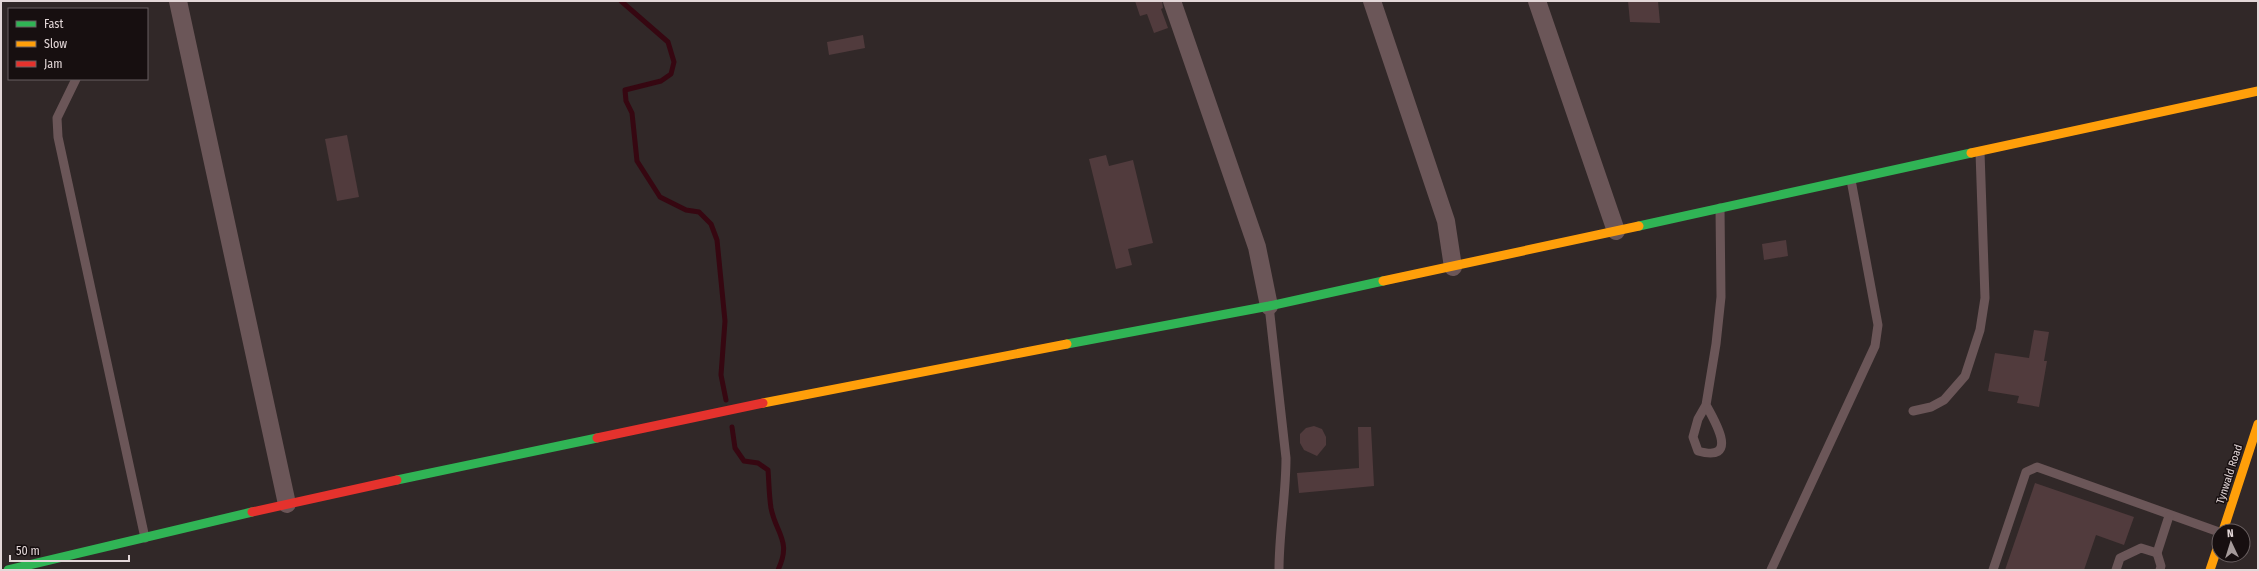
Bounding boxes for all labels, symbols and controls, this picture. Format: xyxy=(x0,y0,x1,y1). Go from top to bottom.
legend xyxy=(8,8,148,80)
text: Fast xyxy=(44,17,63,31)
text: Slow xyxy=(44,37,67,51)
text: Jam xyxy=(44,57,62,71)
street label: Tynwald Road xyxy=(2214,443,2245,506)
north arrow xyxy=(2211,523,2251,563)
text: N xyxy=(2227,527,2234,540)
scale bar xyxy=(10,537,129,563)
text: 50 m xyxy=(16,544,40,558)

